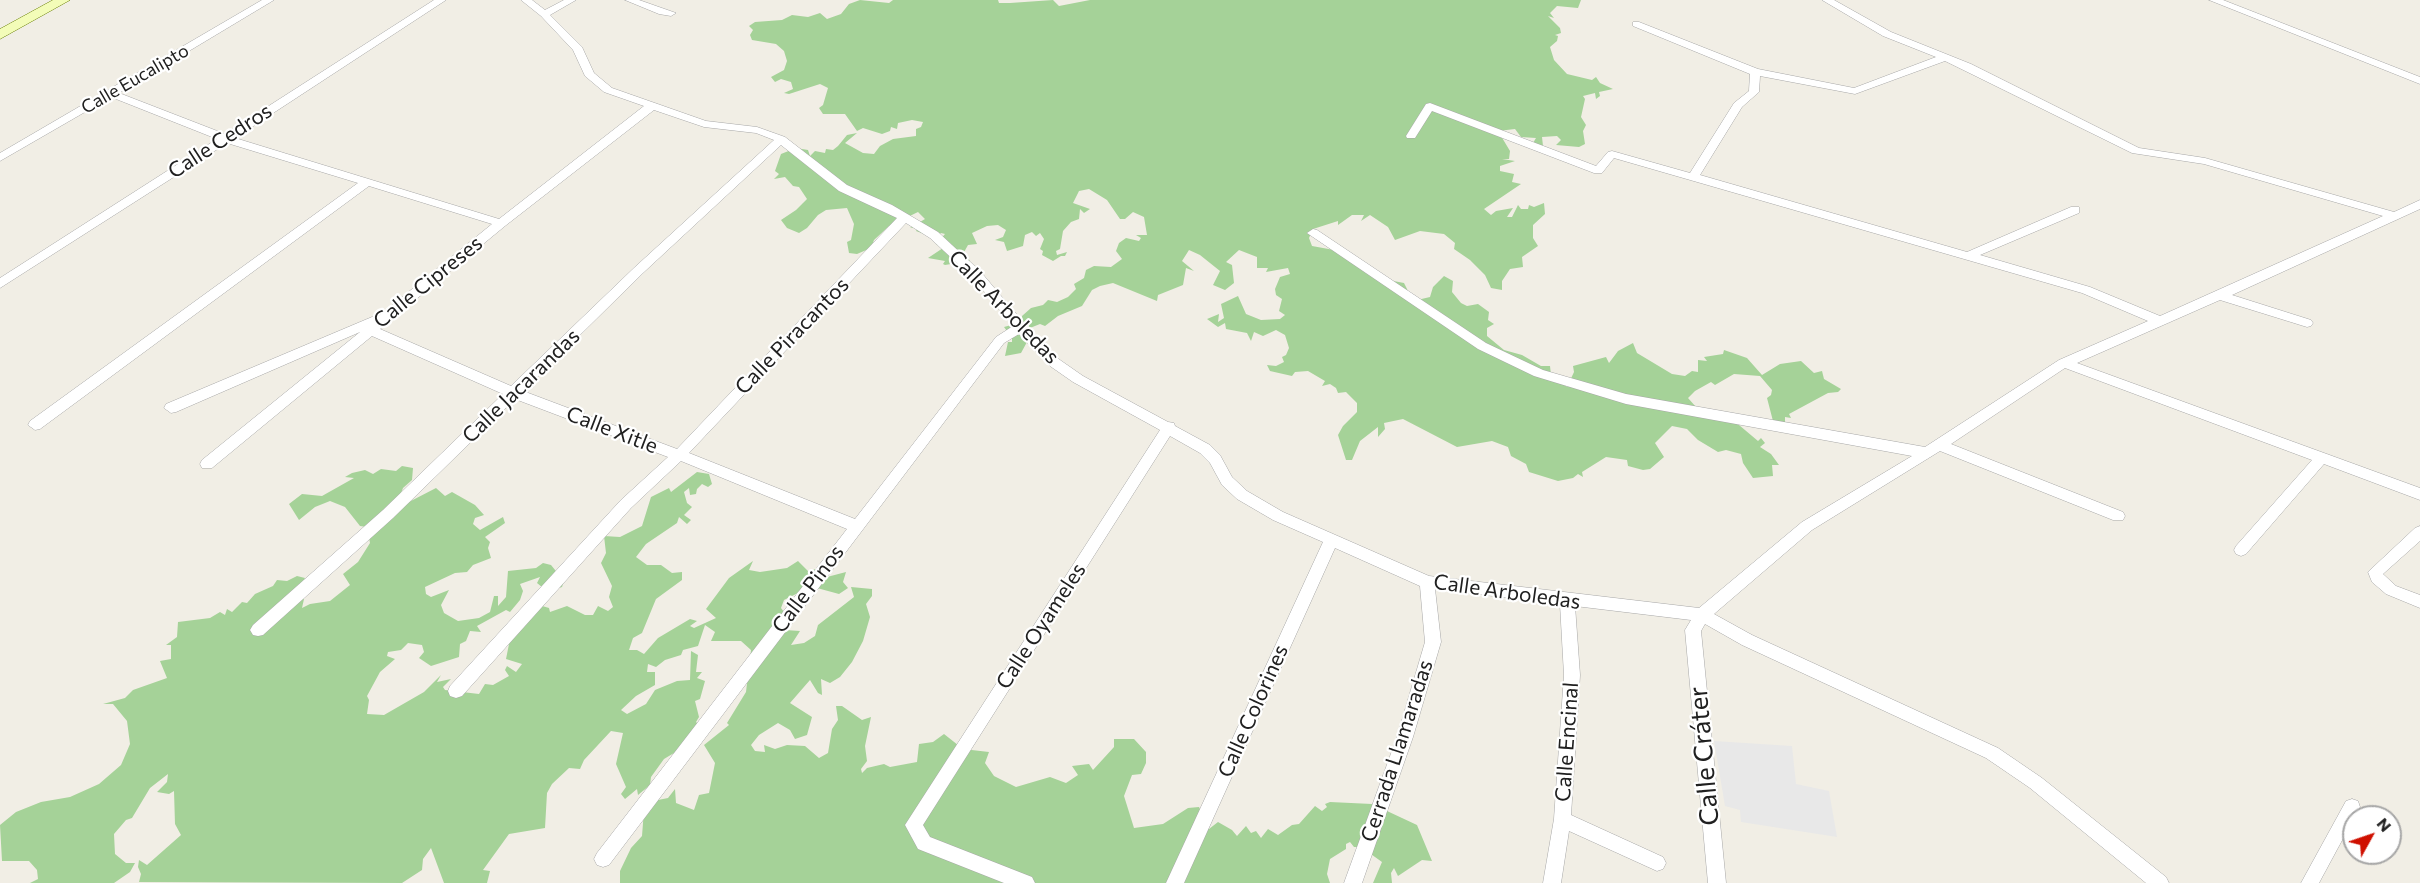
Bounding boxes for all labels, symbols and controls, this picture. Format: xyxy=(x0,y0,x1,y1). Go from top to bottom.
street label: Calle Eucalipto xyxy=(77,39,193,119)
street label: Calle Cedros xyxy=(163,98,277,184)
street label: Calle Cipreses xyxy=(369,230,487,334)
street label: Calle Arboledas xyxy=(944,245,1064,369)
street label: Calle Piracantos xyxy=(730,272,854,400)
street label: Calle Jacarandas xyxy=(457,324,585,448)
street label: Calle Xitle xyxy=(563,401,661,459)
street label: Calle Pinos xyxy=(767,540,849,638)
street label: Calle Oyameles xyxy=(991,558,1091,694)
street label: Calle Arboledas xyxy=(1432,569,1582,615)
street label: Calle Colorines xyxy=(1213,641,1293,781)
street label: Cerrada Llamaradas xyxy=(1356,657,1438,845)
street label: Calle Encinal xyxy=(1550,681,1584,803)
street label: Calle Cráter xyxy=(1682,685,1726,827)
north arrow xyxy=(2342,805,2402,865)
text: N xyxy=(2374,814,2396,835)

